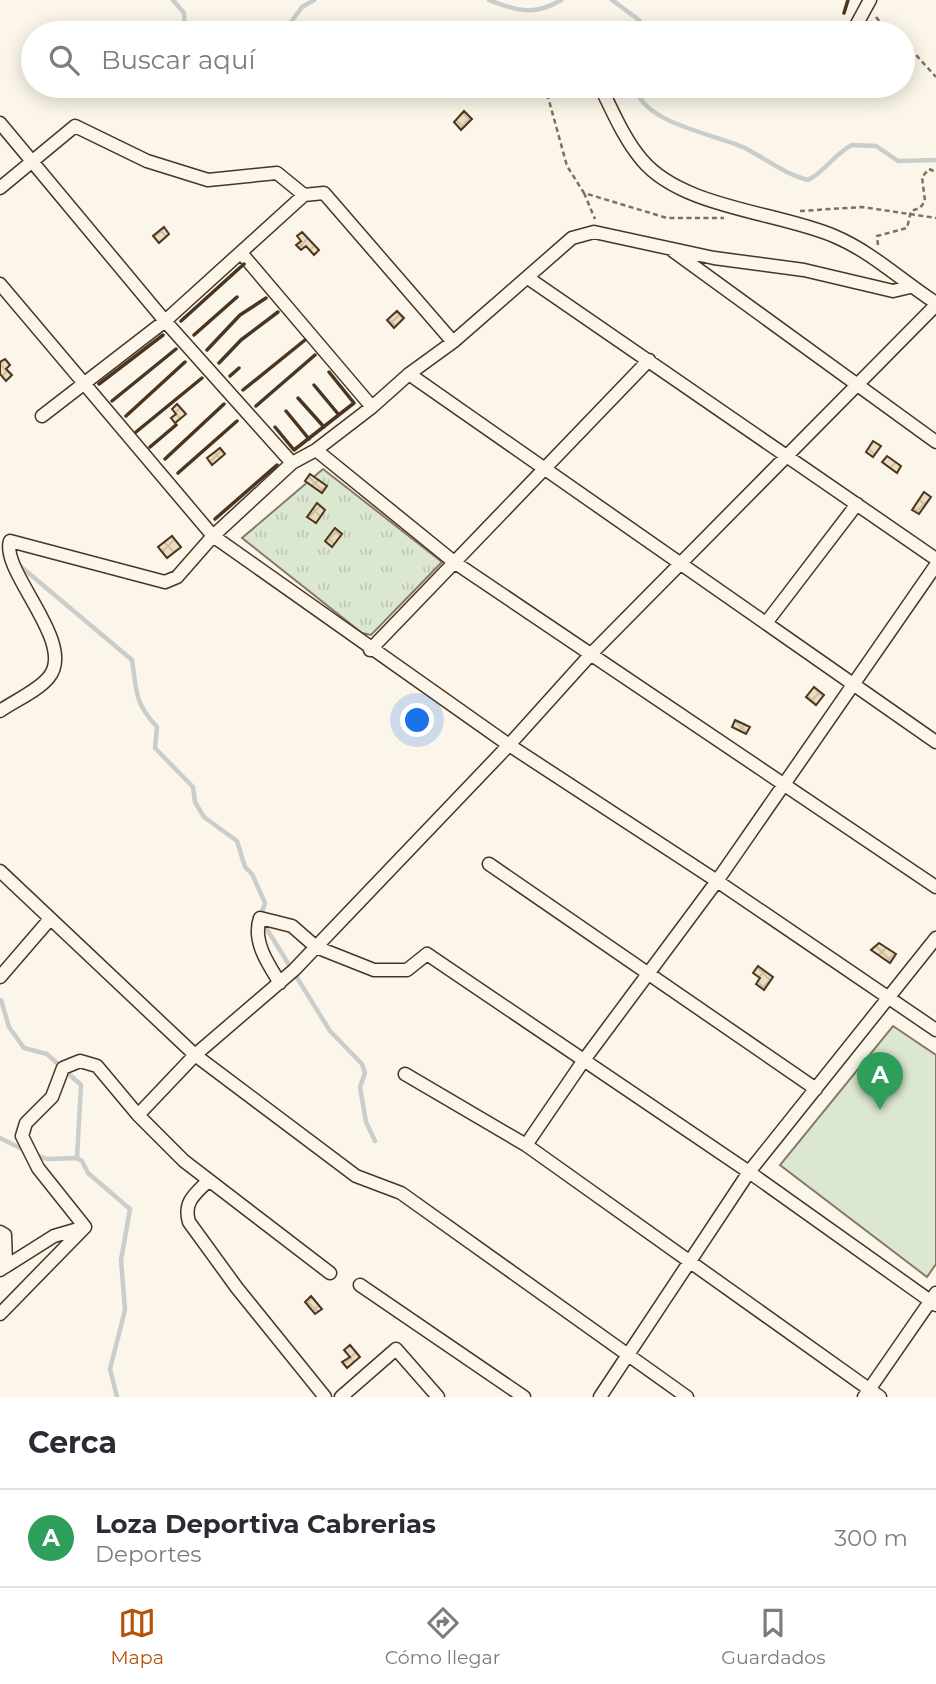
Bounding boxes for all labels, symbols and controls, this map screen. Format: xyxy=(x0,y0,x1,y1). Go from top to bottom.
search box xyxy=(21,21,915,98)
icon: search xyxy=(45,41,83,79)
text: Buscar aquí xyxy=(101,44,255,76)
your location xyxy=(400,703,434,737)
pin: A xyxy=(857,1052,903,1110)
text: Cerca xyxy=(28,1424,117,1461)
text: Loza Deportiva Cabrerias xyxy=(95,1508,436,1540)
text: A xyxy=(42,1524,60,1552)
text: 300 m xyxy=(834,1524,908,1552)
text: Deportes xyxy=(95,1540,202,1568)
tab: Mapa xyxy=(110,1604,164,1669)
tab: Cómo llegar xyxy=(385,1604,500,1669)
tab: Guardados xyxy=(721,1604,826,1669)

